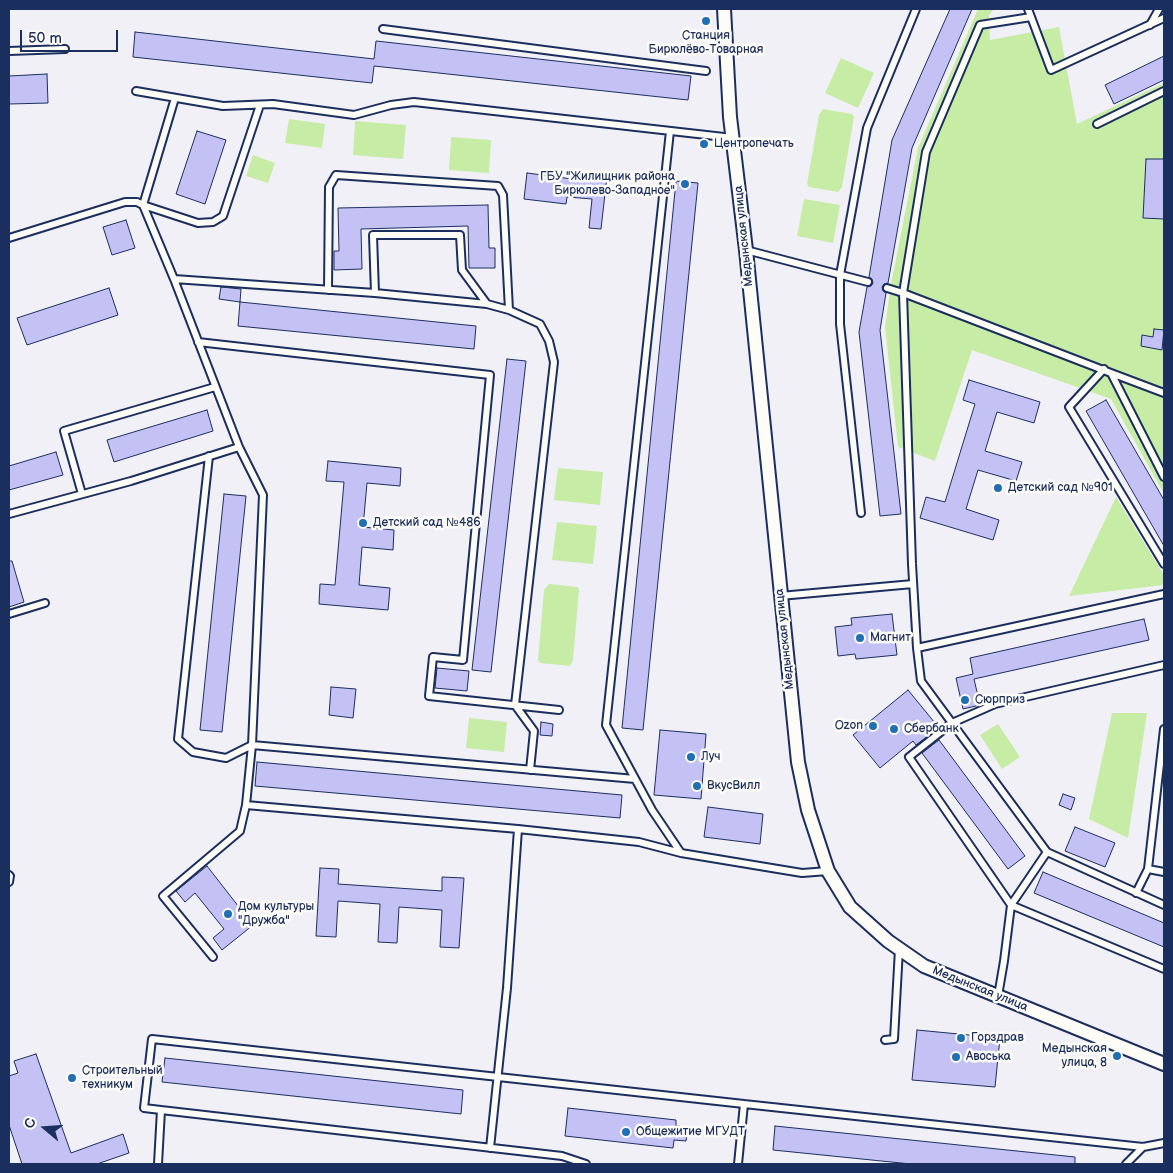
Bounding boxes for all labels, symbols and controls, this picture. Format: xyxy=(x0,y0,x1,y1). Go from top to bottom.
marker: Станция Бирюлёво-Товарная xyxy=(700,15,712,27)
scale bar xyxy=(22,20,120,52)
text: 50 m xyxy=(28,29,62,48)
place label: Станция Бирюлёво-Товарная xyxy=(649,29,763,57)
place label: Центропечать xyxy=(714,137,794,151)
marker: Центропечать xyxy=(698,138,710,150)
place label: ГБУ "Жилищник района Бирюлево-Западное" xyxy=(540,170,675,198)
marker: ГБУ "Жилищник района Бирюлево-Западное" xyxy=(679,178,691,190)
street label: Медынская улица xyxy=(732,185,756,287)
place label: Детский сад №901 xyxy=(1008,481,1113,495)
marker: Детский сад №901 xyxy=(992,482,1004,494)
place label: Детский сад №486 xyxy=(373,516,481,530)
marker: Детский сад №486 xyxy=(357,517,369,529)
street label: Медынская улица xyxy=(773,588,797,690)
place label: Магнит xyxy=(870,631,911,645)
marker: Магнит xyxy=(854,632,866,644)
place label: Сюрприз xyxy=(975,693,1025,707)
marker: Сюрприз xyxy=(959,694,971,706)
place label: Ozon xyxy=(835,719,863,733)
marker: Ozon xyxy=(867,720,879,732)
place label: Сбербанк xyxy=(904,722,959,736)
marker: Сбербанк xyxy=(888,723,900,735)
place label: Луч xyxy=(701,750,720,764)
marker: Луч xyxy=(685,751,697,763)
place label: ВкусВилл xyxy=(707,779,760,793)
marker: ВкусВилл xyxy=(691,780,703,792)
place label: Дом культуры "Дружба" xyxy=(238,900,314,928)
marker: Дом культуры "Дружба" xyxy=(222,908,234,920)
street label: Медынская улица xyxy=(930,963,1030,1015)
place label: Горздрав xyxy=(971,1031,1024,1045)
marker: Горздрав xyxy=(955,1032,967,1044)
place label: Медынская улица, 8 xyxy=(1042,1042,1107,1070)
place label: Авоська xyxy=(966,1050,1011,1064)
marker: Медынская улица, 8 xyxy=(1111,1050,1123,1062)
marker: Авоська xyxy=(950,1051,962,1063)
place label: Строительный техникум xyxy=(82,1064,163,1092)
marker: Строительный техникум xyxy=(66,1072,78,1084)
north arrow xyxy=(20,1103,70,1153)
text: С xyxy=(21,1116,40,1130)
place label: Общежитие МГУДТ xyxy=(636,1125,745,1139)
marker: Общежитие МГУДТ xyxy=(620,1126,632,1138)

